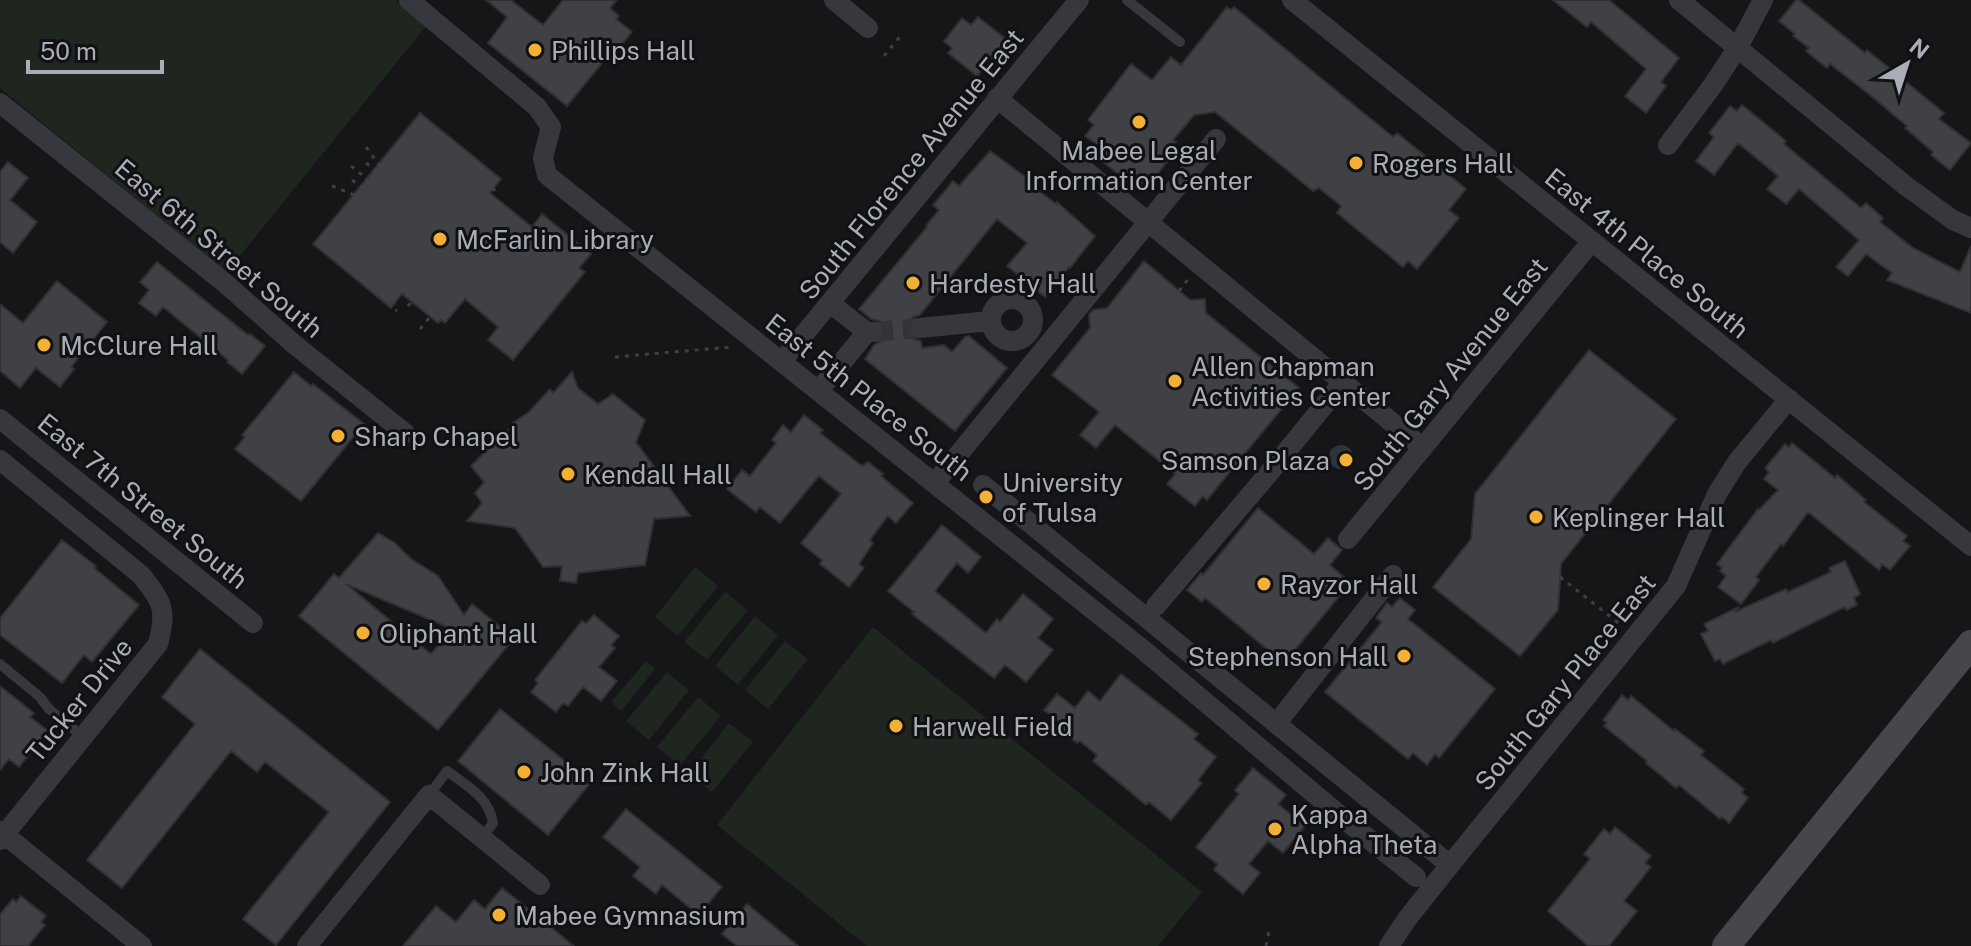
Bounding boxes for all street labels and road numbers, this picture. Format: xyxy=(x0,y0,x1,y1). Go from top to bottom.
street label: South Florence Avenue East xyxy=(792,22,1030,306)
street label: East 6th Street South xyxy=(109,152,329,344)
street label: East 4th Place South xyxy=(1539,161,1755,345)
street label: South Gary Avenue East xyxy=(1346,251,1554,497)
street label: East 5th Place South xyxy=(760,307,978,487)
street label: East 7th Street South xyxy=(32,407,254,595)
street label: South Gary Place East xyxy=(1468,568,1662,796)
street label: Tucker Drive xyxy=(20,632,138,768)

